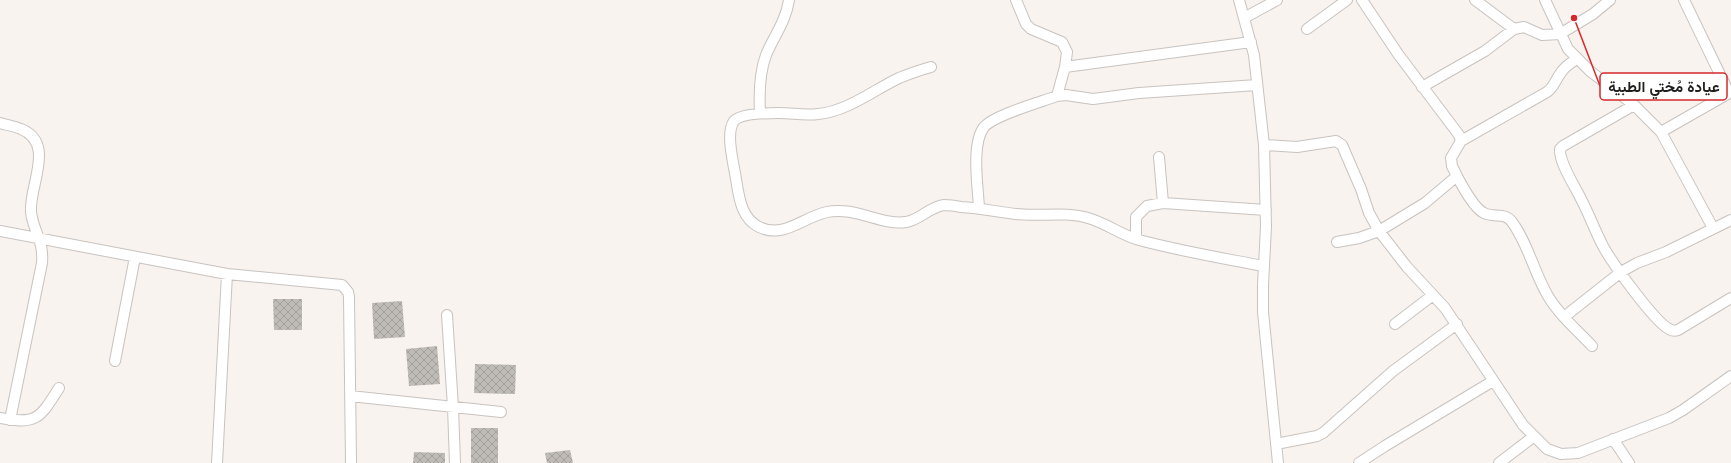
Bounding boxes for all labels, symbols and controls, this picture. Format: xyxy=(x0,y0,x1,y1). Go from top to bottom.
callout: عيادة مُختي الطبية xyxy=(1600,73,1727,100)
text: عيادة مُختي الطبية xyxy=(1608,77,1720,100)

